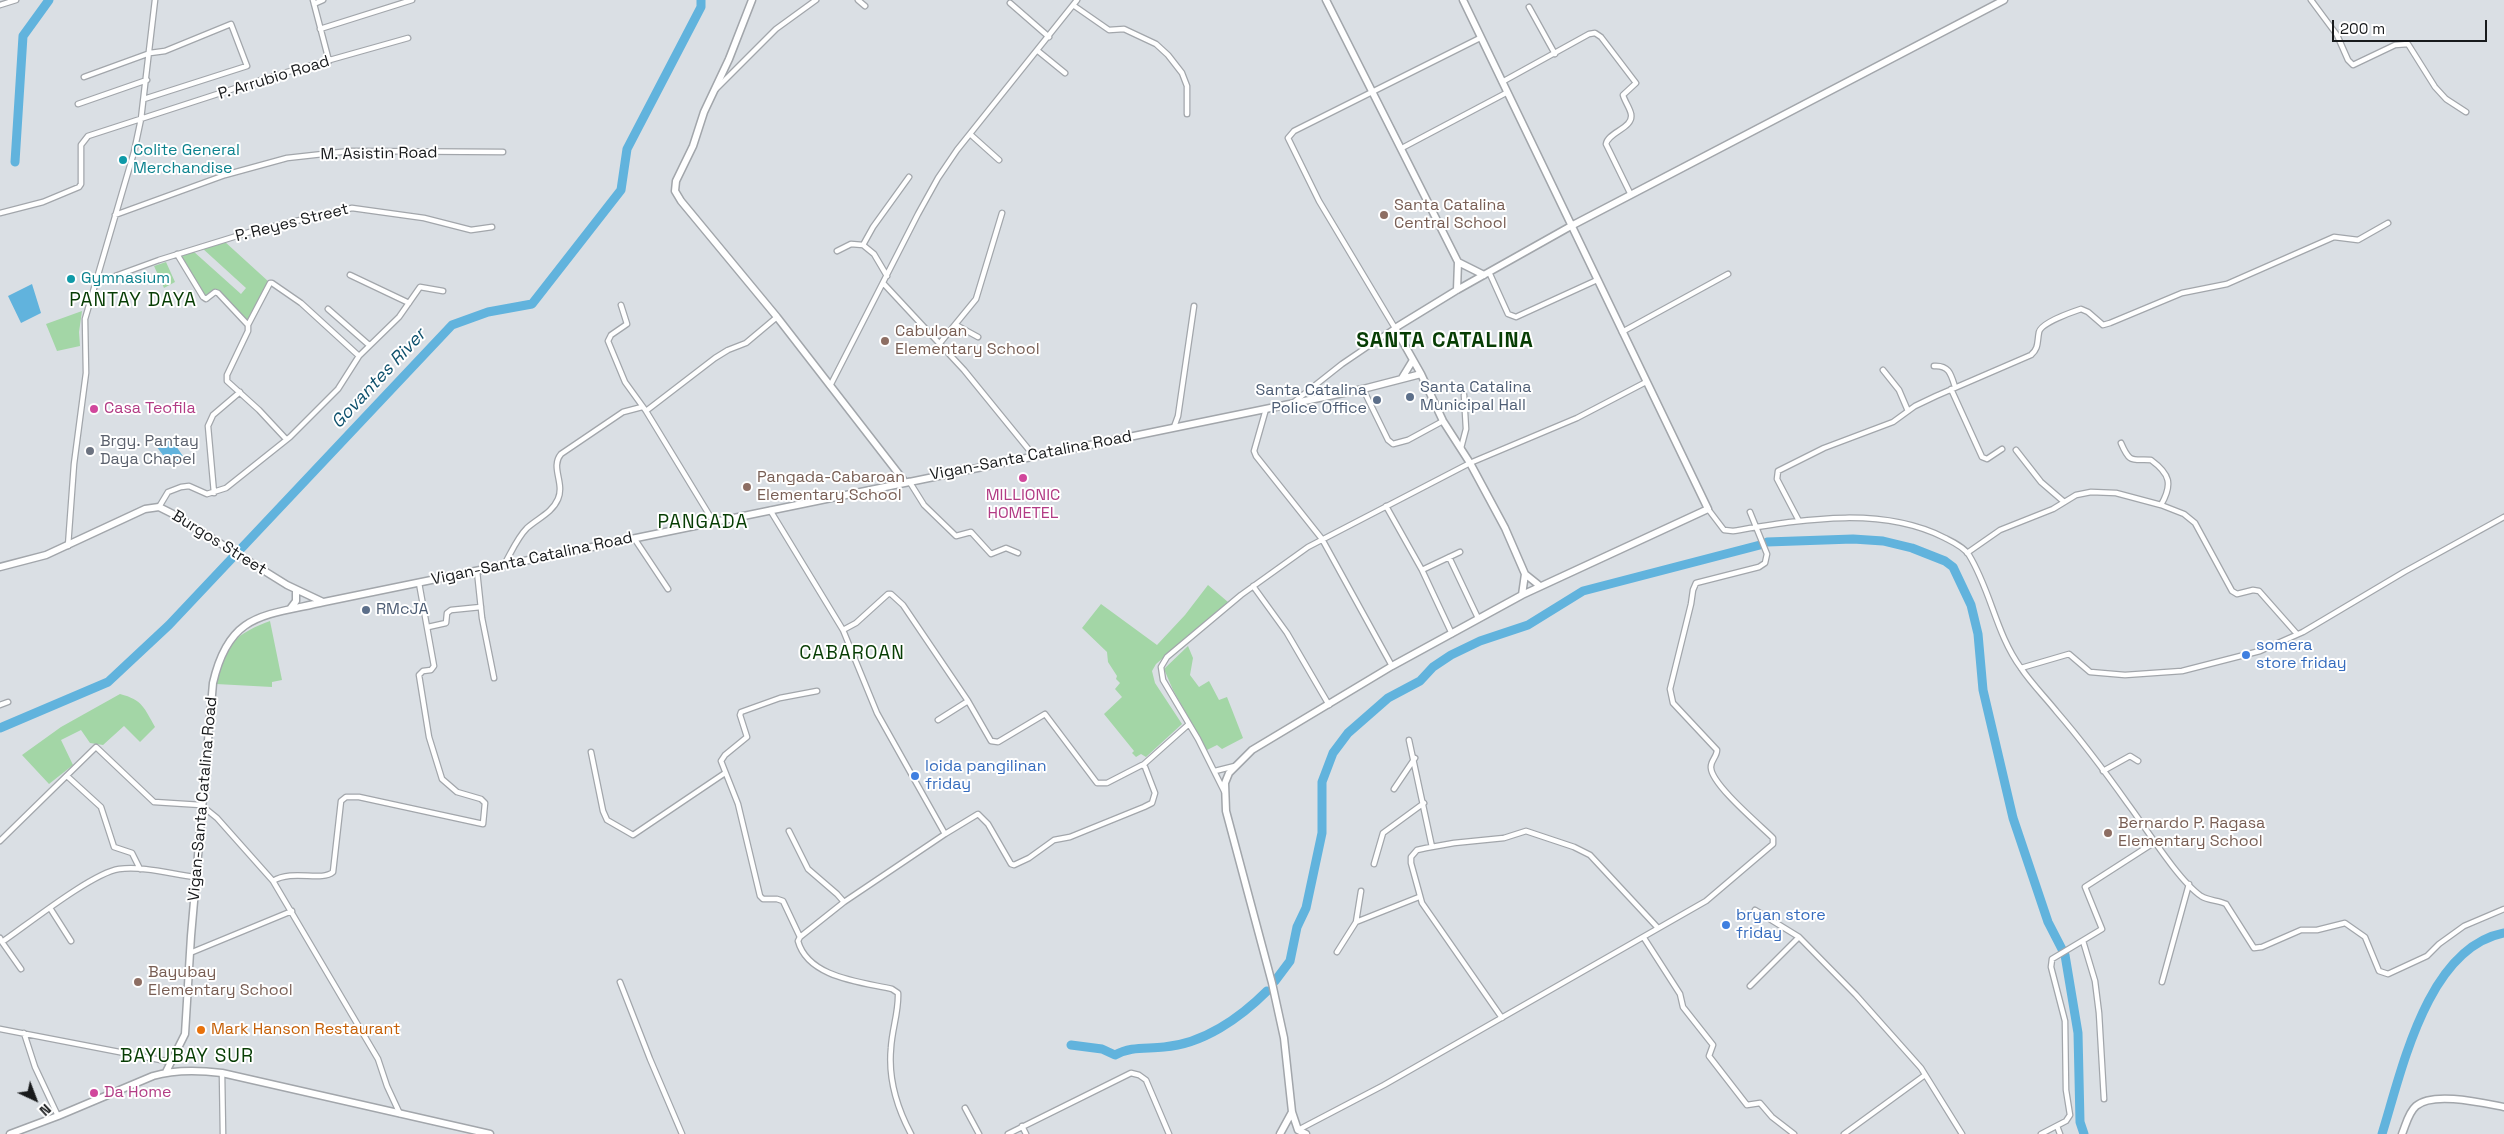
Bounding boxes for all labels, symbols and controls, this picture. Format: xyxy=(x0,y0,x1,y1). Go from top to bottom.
scale bar xyxy=(2334,10,2489,42)
text: 200 m xyxy=(2340,19,2385,38)
street label: P. Arrubio Road xyxy=(216,52,332,104)
place label: Colite General Merchandise xyxy=(133,141,240,179)
street label: M. Asistin Road xyxy=(320,143,438,165)
marker: Colite General Merchandise xyxy=(117,154,129,166)
place label: Santa Catalina Central School xyxy=(1394,196,1507,234)
street label: P. Reyes Street xyxy=(233,200,351,246)
marker: Santa Catalina Central School xyxy=(1378,209,1390,221)
place label: Gymnasium xyxy=(81,269,170,289)
marker: Gymnasium xyxy=(65,273,77,285)
district label: PANTAY DAYA xyxy=(68,290,198,312)
place label: Cabuloan Elementary School xyxy=(895,322,1040,360)
water label: Govantes River xyxy=(327,325,431,433)
district label: SANTA CATALINA xyxy=(1354,328,1536,354)
marker: Cabuloan Elementary School xyxy=(879,335,891,347)
place label: Santa Catalina Municipal Hall xyxy=(1420,378,1532,416)
place label: Santa Catalina Police Office xyxy=(1255,381,1367,419)
marker: Santa Catalina Municipal Hall xyxy=(1404,391,1416,403)
marker: Santa Catalina Police Office xyxy=(1371,394,1383,406)
place label: Casa Teofila xyxy=(104,399,196,419)
marker: Casa Teofila xyxy=(88,403,100,415)
street label: Vigan-Santa Catalina Road xyxy=(928,427,1134,485)
place label: Brgy. Pantay Daya Chapel xyxy=(100,432,199,470)
marker: Brgy. Pantay Daya Chapel xyxy=(84,445,96,457)
place label: Pangada-Cabaroan Elementary School xyxy=(757,468,905,506)
marker: MILLIONIC HOMETEL xyxy=(1017,472,1029,484)
marker: Pangada-Cabaroan Elementary School xyxy=(741,481,753,493)
place label: MILLIONIC HOMETEL xyxy=(986,486,1060,524)
street label: Burgos Street xyxy=(168,506,270,580)
district label: PANGADA xyxy=(657,512,749,534)
street label: Vigan-Santa Catalina Road xyxy=(430,528,634,590)
place label: RMcJA xyxy=(376,600,429,620)
marker: RMcJA xyxy=(360,604,372,616)
place label: somera store friday xyxy=(2256,636,2347,674)
district label: CABAROAN xyxy=(798,643,906,665)
marker: somera store friday xyxy=(2240,649,2252,661)
street label: Vigan-Santa Catalina Road xyxy=(184,696,222,902)
place label: loida pangilinan friday xyxy=(925,757,1047,795)
marker: loida pangilinan friday xyxy=(909,770,921,782)
place label: Bernardo P. Ragasa Elementary School xyxy=(2118,814,2265,852)
marker: Bernardo P. Ragasa Elementary School xyxy=(2102,827,2114,839)
place label: bryan store friday xyxy=(1736,906,1826,944)
marker: bryan store friday xyxy=(1720,919,1732,931)
place label: Bayubay Elementary School xyxy=(148,963,293,1001)
marker: Bayubay Elementary School xyxy=(132,976,144,988)
place label: Mark Hanson Restaurant xyxy=(211,1020,400,1040)
marker: Mark Hanson Restaurant xyxy=(195,1024,207,1036)
district label: BAYUBAY SUR xyxy=(119,1046,255,1068)
north arrow xyxy=(10,1074,60,1124)
place label: Da Home xyxy=(104,1083,172,1103)
marker: Da Home xyxy=(88,1087,100,1099)
text: N xyxy=(36,1100,55,1120)

